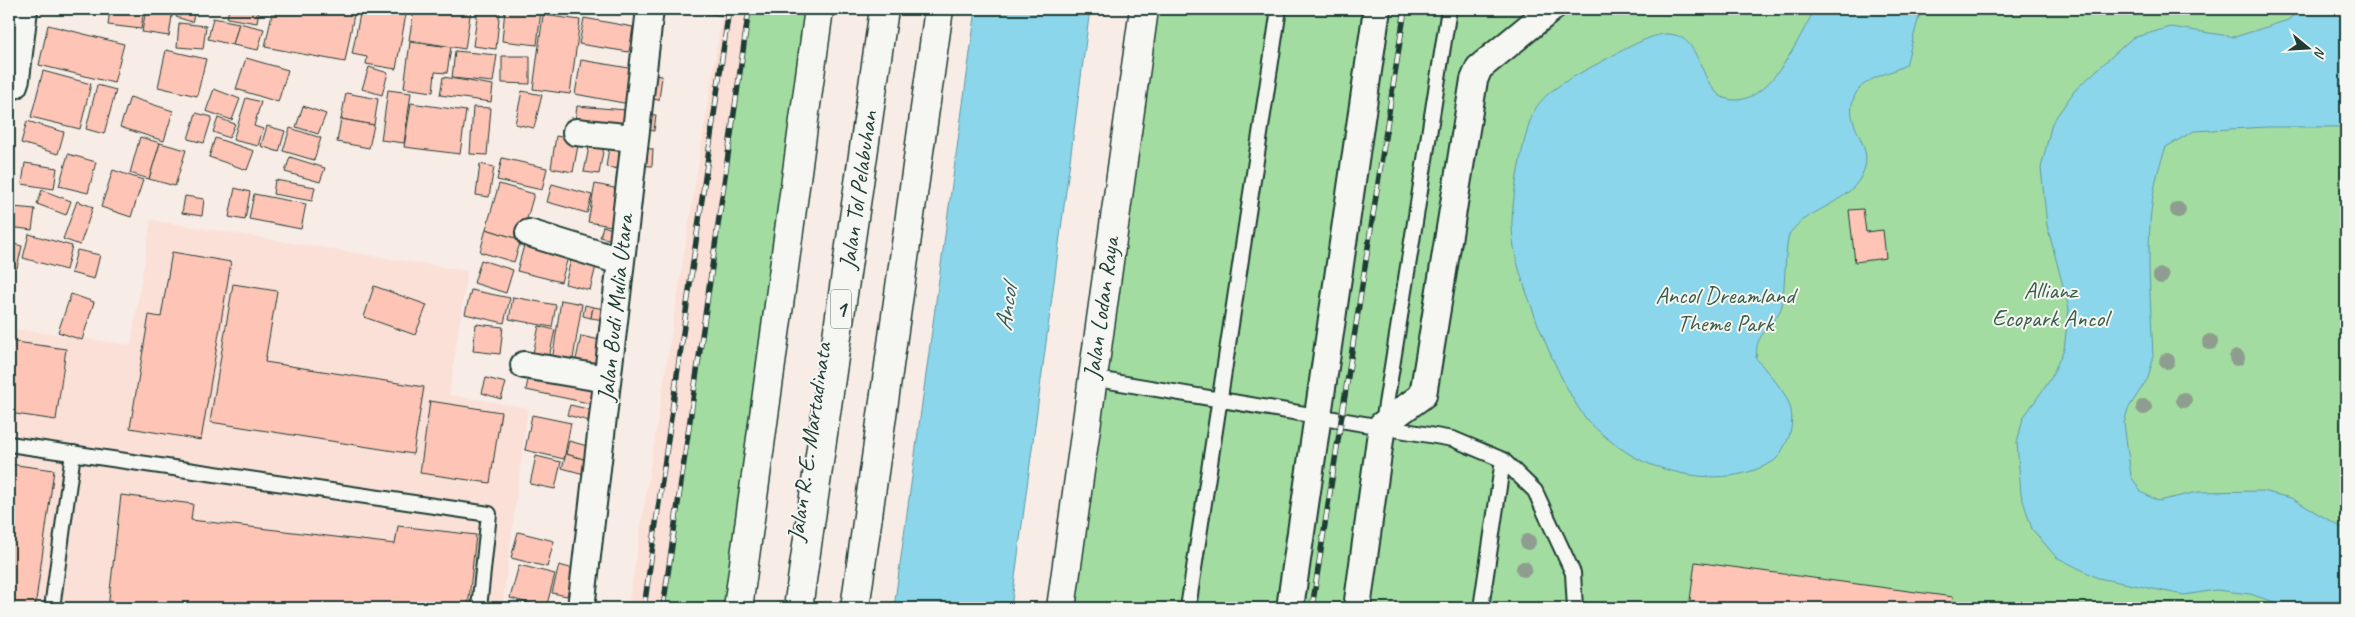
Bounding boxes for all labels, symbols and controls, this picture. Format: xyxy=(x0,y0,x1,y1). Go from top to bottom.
north arrow xyxy=(2282,22,2332,72)
text: N xyxy=(2310,45,2329,61)
street label: Jalan Tol Pelabuhan xyxy=(832,108,884,272)
street label: Jalan Budi Mulia Utara xyxy=(590,211,640,404)
street label: Jalan Lodan Raya xyxy=(1076,233,1126,382)
park label: Allianz Ecopark Ancol xyxy=(1992,275,2112,333)
water label: Ancol xyxy=(987,276,1026,333)
park label: Ancol Dreamland Theme Park xyxy=(1655,280,1798,338)
road number: 1 xyxy=(831,290,851,328)
street label: Jalan R. E. Martadinata xyxy=(780,339,838,544)

